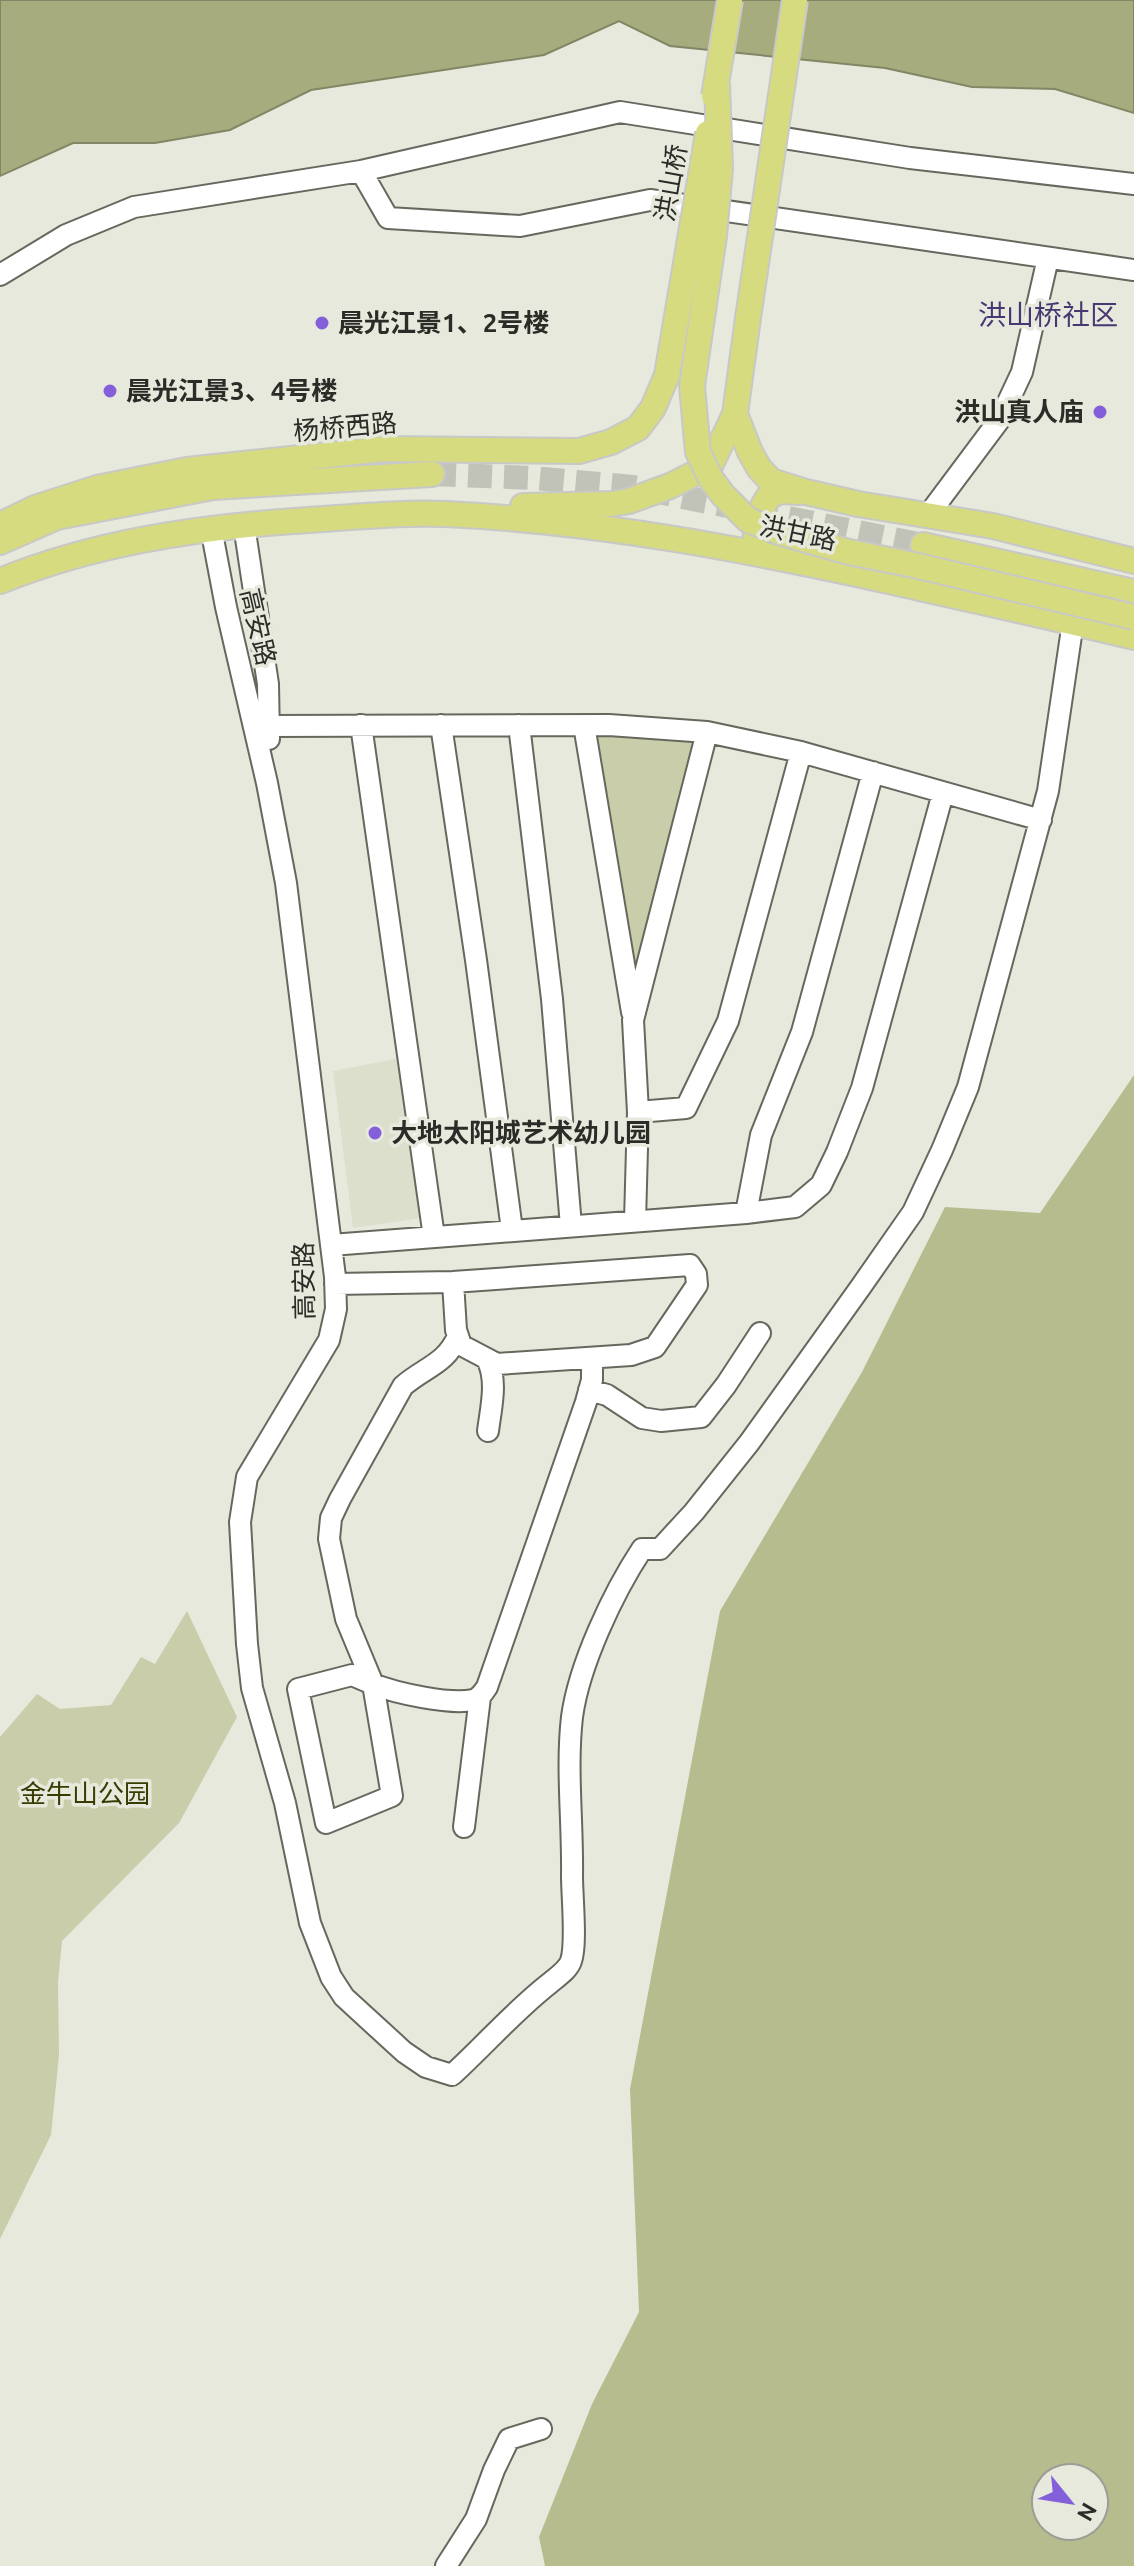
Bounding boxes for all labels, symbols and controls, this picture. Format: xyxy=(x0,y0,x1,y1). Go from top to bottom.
street label: 洪山桥 xyxy=(649,142,692,224)
district label: 洪山桥社区 xyxy=(978,299,1118,330)
place label: 晨光江景1、2号楼 xyxy=(338,308,549,337)
marker: 晨光江景1、2号楼 xyxy=(313,314,331,332)
place label: 晨光江景3、4号楼 xyxy=(126,376,337,405)
marker: 晨光江景3、4号楼 xyxy=(101,382,119,400)
place label: 洪山真人庙 xyxy=(954,397,1084,426)
marker: 洪山真人庙 xyxy=(1091,403,1109,421)
street label: 杨桥西路 xyxy=(292,408,398,445)
street label: 洪甘路 xyxy=(757,510,839,555)
street label: 高安路 xyxy=(236,586,281,668)
place label: 大地太阳城艺术幼儿园 xyxy=(391,1118,651,1147)
marker: 大地太阳城艺术幼儿园 xyxy=(366,1124,384,1142)
street label: 高安路 xyxy=(288,1242,319,1320)
park label: 金牛山公园 xyxy=(20,1779,150,1808)
north arrow xyxy=(1030,2462,1110,2542)
text: N xyxy=(1073,2499,1103,2526)

